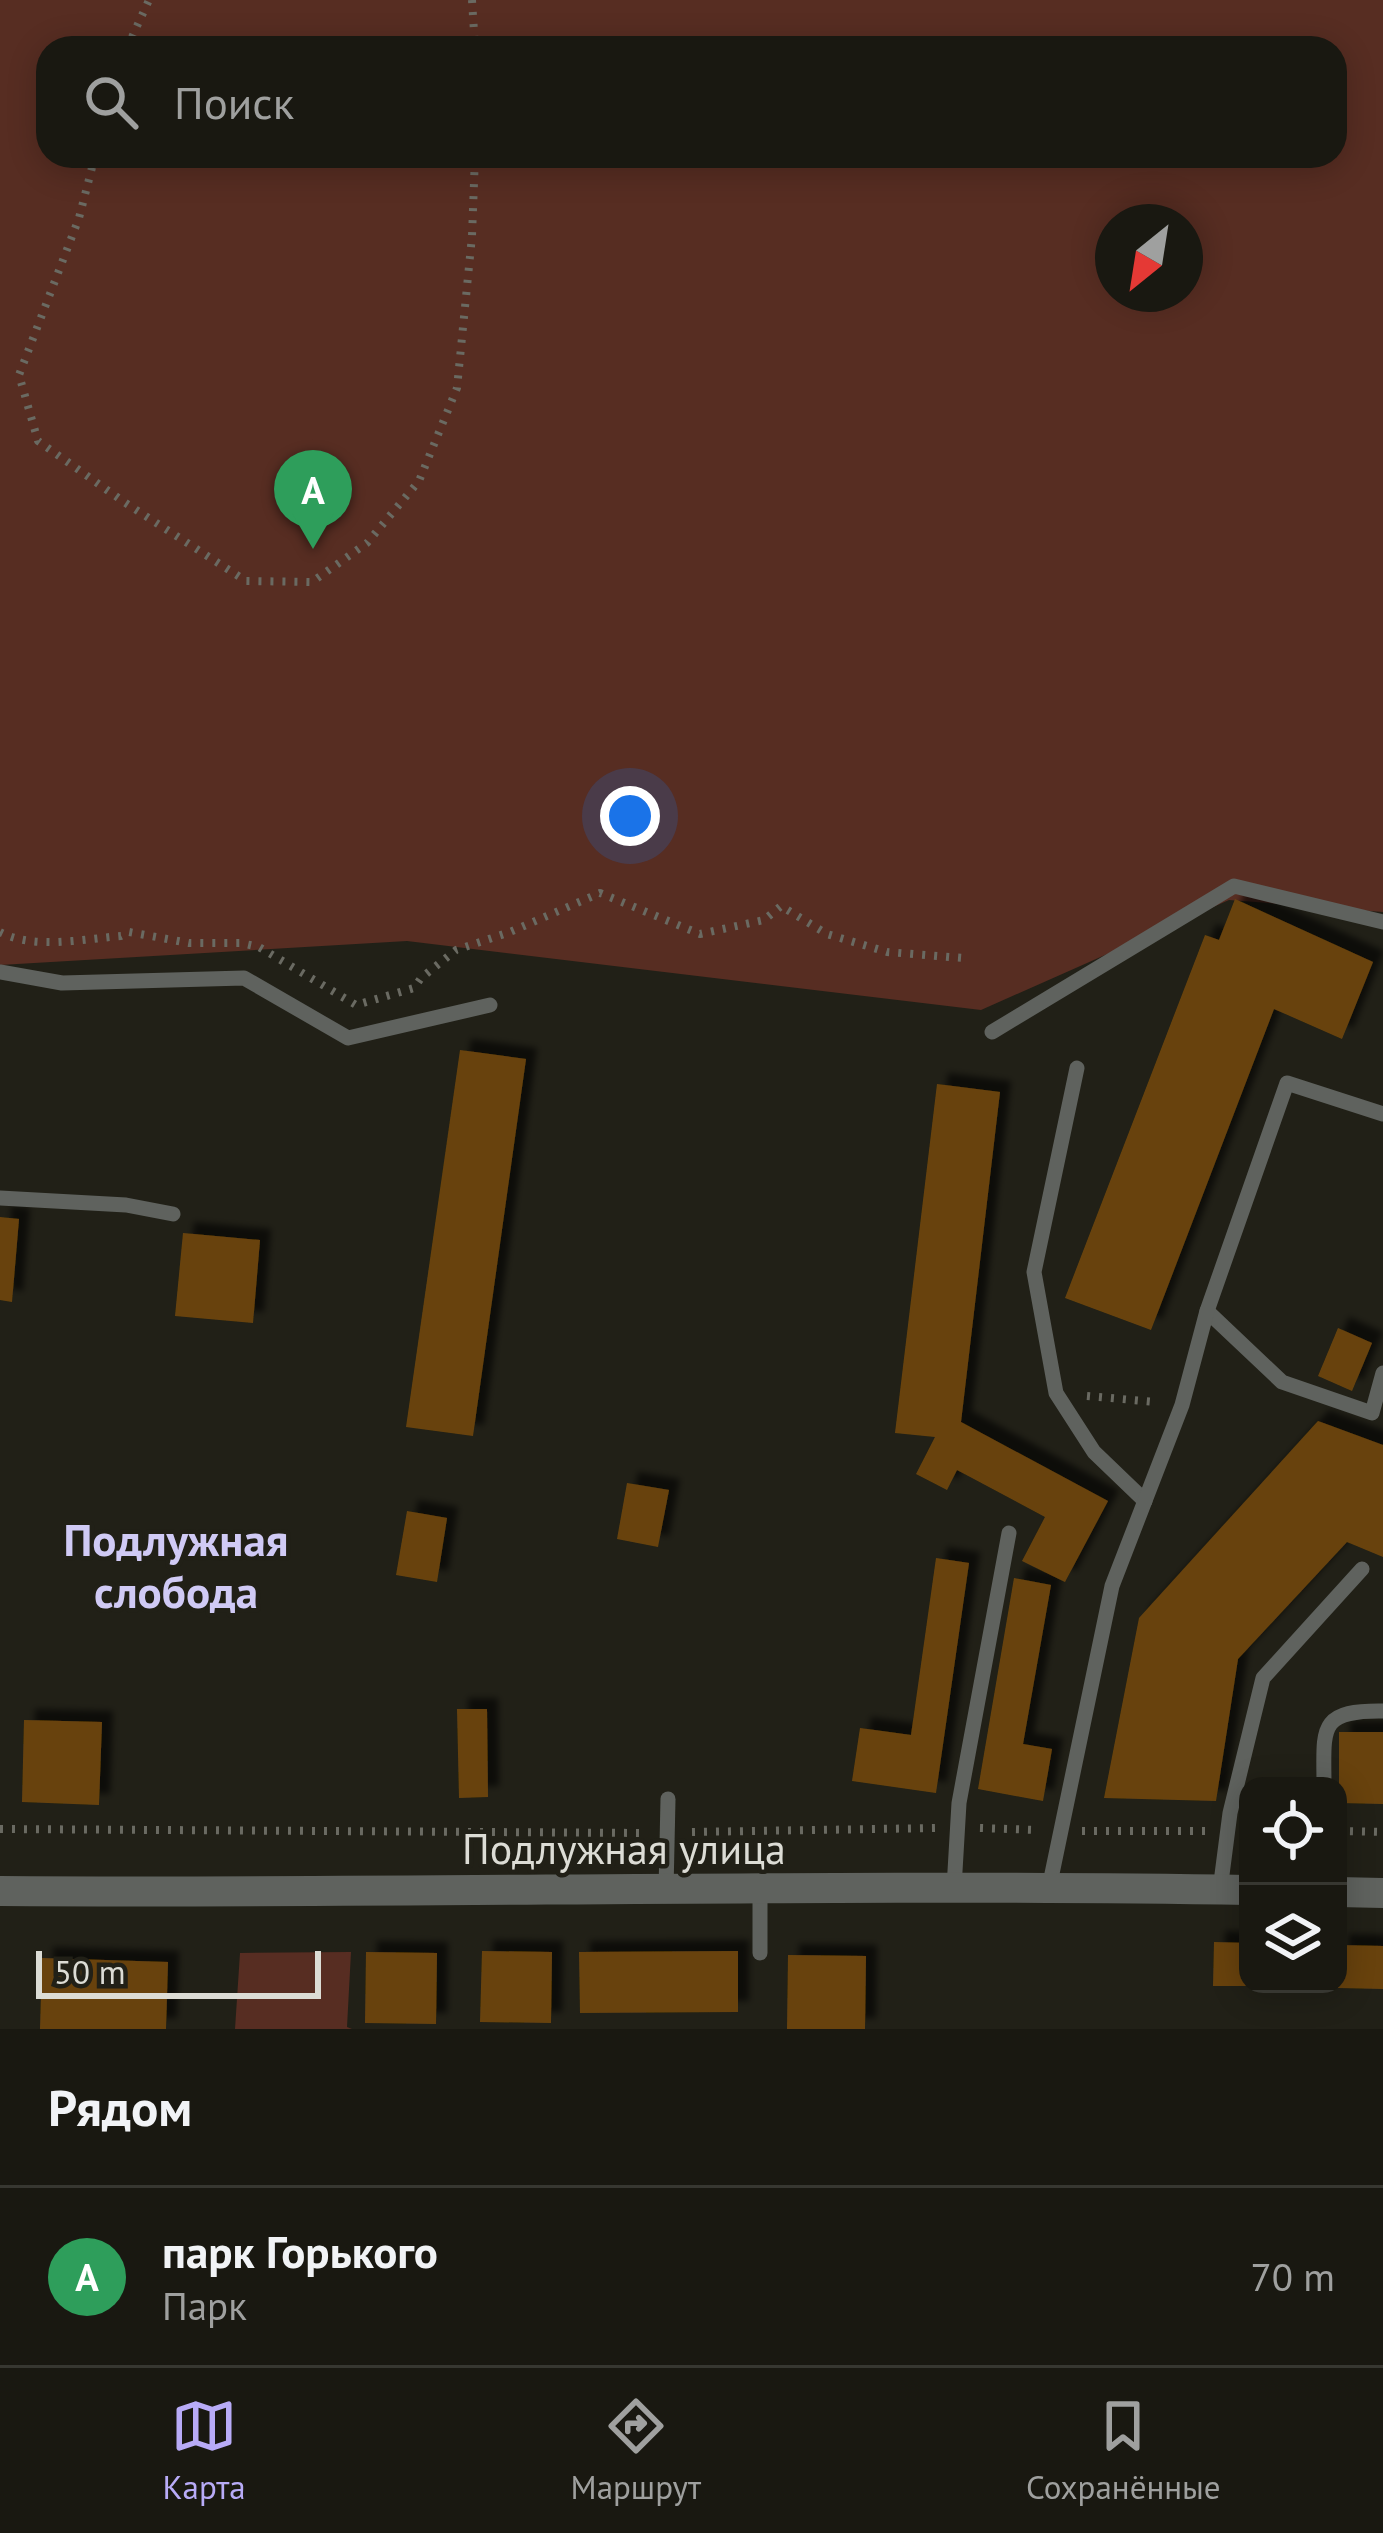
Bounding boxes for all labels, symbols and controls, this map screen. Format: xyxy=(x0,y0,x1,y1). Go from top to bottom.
search box xyxy=(36,36,1347,168)
icon: search xyxy=(78,69,144,135)
text: Поиск xyxy=(174,73,294,131)
north arrow xyxy=(1095,204,1203,312)
pin: A xyxy=(274,450,352,549)
your location xyxy=(600,786,660,846)
district label: Подлужная слобода xyxy=(64,1510,288,1620)
map controls xyxy=(1239,1777,1347,1993)
button: locate xyxy=(1239,1777,1347,1885)
street label: Подлужная улица xyxy=(462,1821,786,1876)
button: layers xyxy=(1239,1885,1347,1993)
scale bar xyxy=(36,1945,321,1998)
text: 50 m xyxy=(54,1950,126,1993)
text: Рядом xyxy=(48,2074,192,2140)
text: парк Горького xyxy=(162,2222,438,2280)
text: A xyxy=(75,2251,99,2302)
text: 70 m xyxy=(1250,2251,1335,2302)
text: Парк xyxy=(162,2280,247,2331)
tab: Карта xyxy=(162,2393,246,2508)
tab: Маршрут xyxy=(571,2393,701,2508)
tab: Сохранённые xyxy=(1026,2393,1221,2508)

